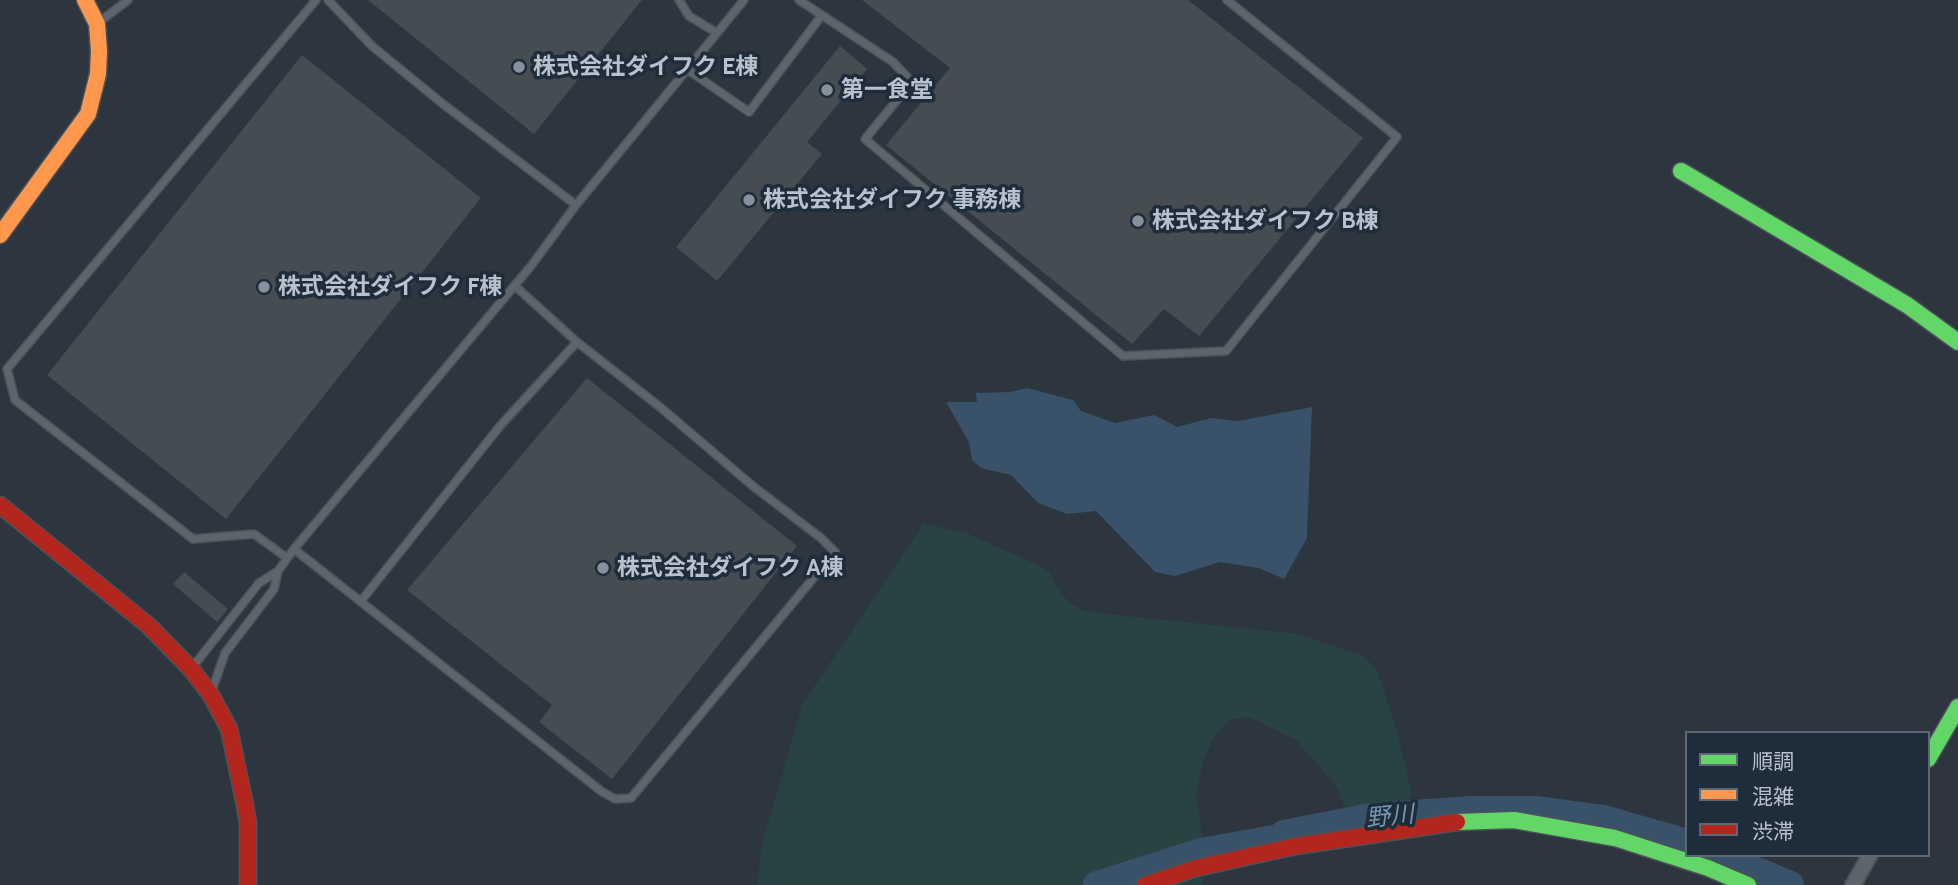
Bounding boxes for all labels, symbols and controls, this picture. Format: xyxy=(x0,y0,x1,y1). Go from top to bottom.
place label: 株式会社ダイフク E棟 xyxy=(533,53,758,81)
marker: 株式会社ダイフク E棟 xyxy=(511,59,527,75)
place label: 第一食堂 xyxy=(841,76,933,104)
marker: 第一食堂 xyxy=(819,82,835,98)
place label: 株式会社ダイフク 事務棟 xyxy=(763,186,1021,214)
marker: 株式会社ダイフク 事務棟 xyxy=(741,192,757,208)
place label: 株式会社ダイフク B棟 xyxy=(1152,207,1379,235)
marker: 株式会社ダイフク B棟 xyxy=(1130,213,1146,229)
place label: 株式会社ダイフク F棟 xyxy=(278,273,502,301)
marker: 株式会社ダイフク F棟 xyxy=(256,279,272,295)
place label: 株式会社ダイフク A棟 xyxy=(617,554,844,582)
marker: 株式会社ダイフク A棟 xyxy=(595,560,611,576)
legend xyxy=(1685,731,1930,857)
text: 順調 xyxy=(1752,749,1794,774)
text: 混雑 xyxy=(1752,784,1794,809)
water label: 野川 xyxy=(1365,800,1415,834)
text: 渋滞 xyxy=(1752,819,1794,844)

